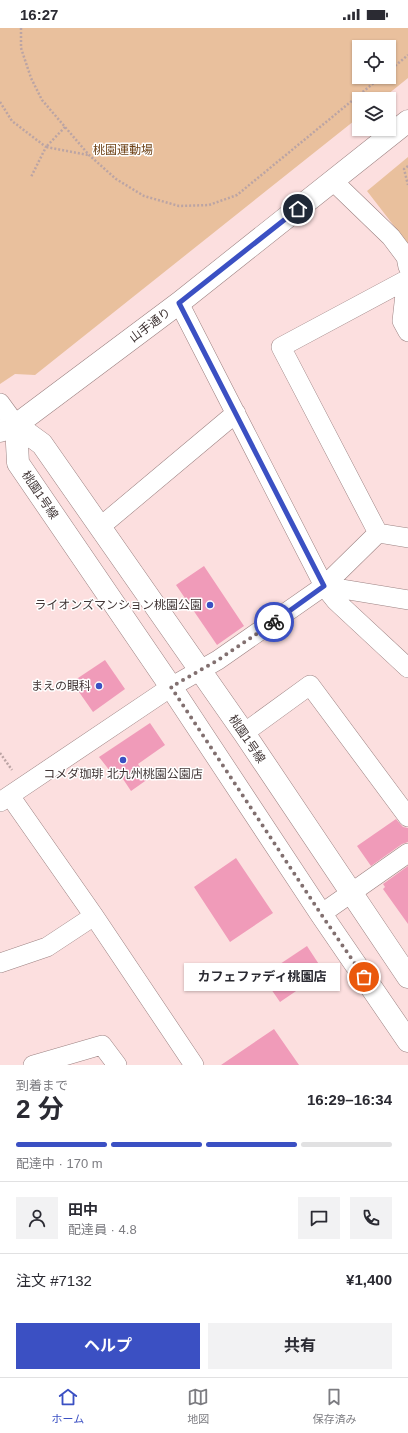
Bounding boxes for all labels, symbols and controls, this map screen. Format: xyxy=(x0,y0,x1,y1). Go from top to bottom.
text: 16:27 xyxy=(20,6,58,23)
map controls xyxy=(352,40,396,136)
button: locate xyxy=(352,40,396,84)
button: layers xyxy=(352,92,396,136)
park label: 桃園運動場 xyxy=(93,143,153,157)
pin xyxy=(281,192,315,226)
icon: home xyxy=(287,198,309,220)
street label: 山手通り xyxy=(127,305,173,345)
street label: 桃園1号線 xyxy=(19,468,61,522)
place label: ライオンズマンション桃園公園 xyxy=(34,598,202,612)
marker: ライオンズマンション桃園公園 xyxy=(205,600,215,610)
courier xyxy=(254,602,294,642)
icon: bike xyxy=(263,611,285,633)
place label: まえの眼科 xyxy=(31,679,91,693)
marker: まえの眼科 xyxy=(94,681,104,691)
street label: 桃園1号線 xyxy=(226,712,268,766)
marker: コメダ珈琲 北九州桃園公園店 xyxy=(118,755,128,765)
place label: コメダ珈琲 北九州桃園公園店 xyxy=(43,767,203,781)
pin xyxy=(347,960,381,994)
callout: カフェファディ桃園店 xyxy=(184,963,340,991)
icon: bag xyxy=(353,966,375,988)
text: カフェファディ桃園店 xyxy=(197,969,327,984)
text: 到着まで xyxy=(16,1078,68,1093)
text: 16:29–16:34 xyxy=(307,1091,392,1108)
text: 2 分 xyxy=(16,1094,64,1124)
text: 配達中 · 170 m xyxy=(16,1156,103,1171)
button: person xyxy=(16,1197,58,1239)
button: chat xyxy=(298,1197,340,1239)
button: phone xyxy=(350,1197,392,1239)
text: 田中 xyxy=(68,1201,98,1218)
text: 配達員 · 4.8 xyxy=(68,1222,137,1237)
text: ¥1,400 xyxy=(346,1271,392,1288)
text: 注文 #7132 xyxy=(16,1272,92,1289)
button: ヘルプ xyxy=(16,1323,200,1369)
button: 共有 xyxy=(208,1323,392,1369)
tab: ホーム xyxy=(52,1386,84,1426)
tab: 地図 xyxy=(187,1386,209,1426)
tab: 保存済み xyxy=(312,1386,356,1426)

